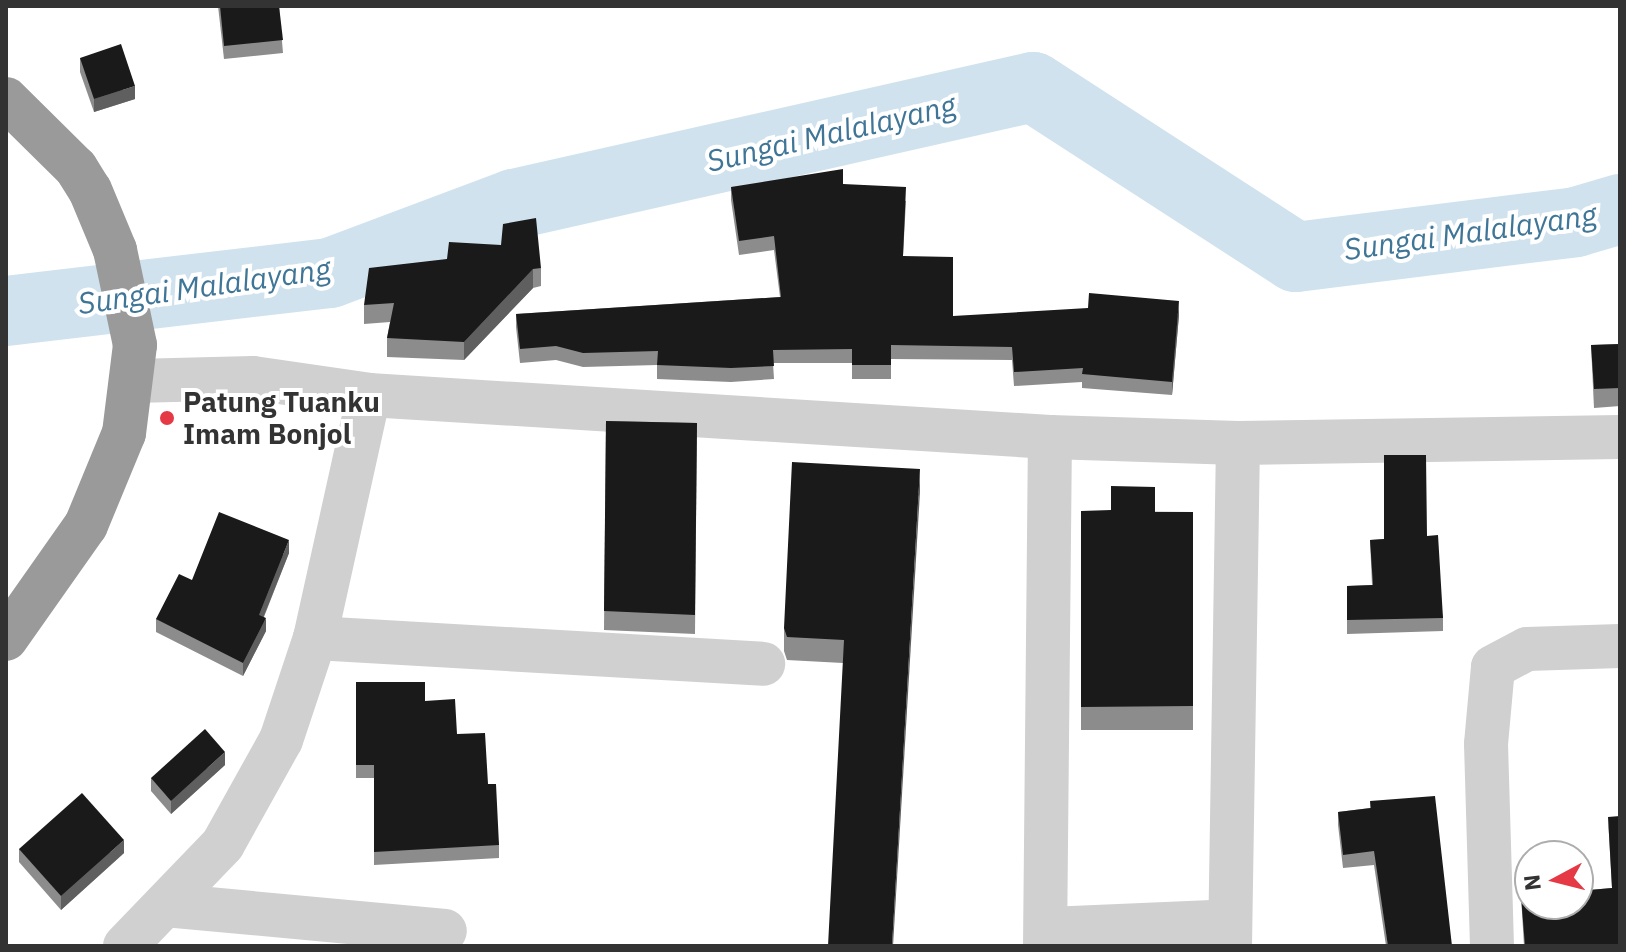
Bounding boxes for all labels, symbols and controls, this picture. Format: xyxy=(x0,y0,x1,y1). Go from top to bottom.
water label: Sungai Malalayang xyxy=(703,87,959,179)
water label: Sungai Malalayang xyxy=(1341,196,1599,268)
water label: Sungai Malalayang xyxy=(75,250,333,322)
place label: Patung Tuanku Imam Bonjol xyxy=(183,385,380,451)
marker: Patung Tuanku Imam Bonjol xyxy=(158,409,176,427)
north arrow xyxy=(1514,840,1594,920)
text: N xyxy=(1516,873,1547,892)

